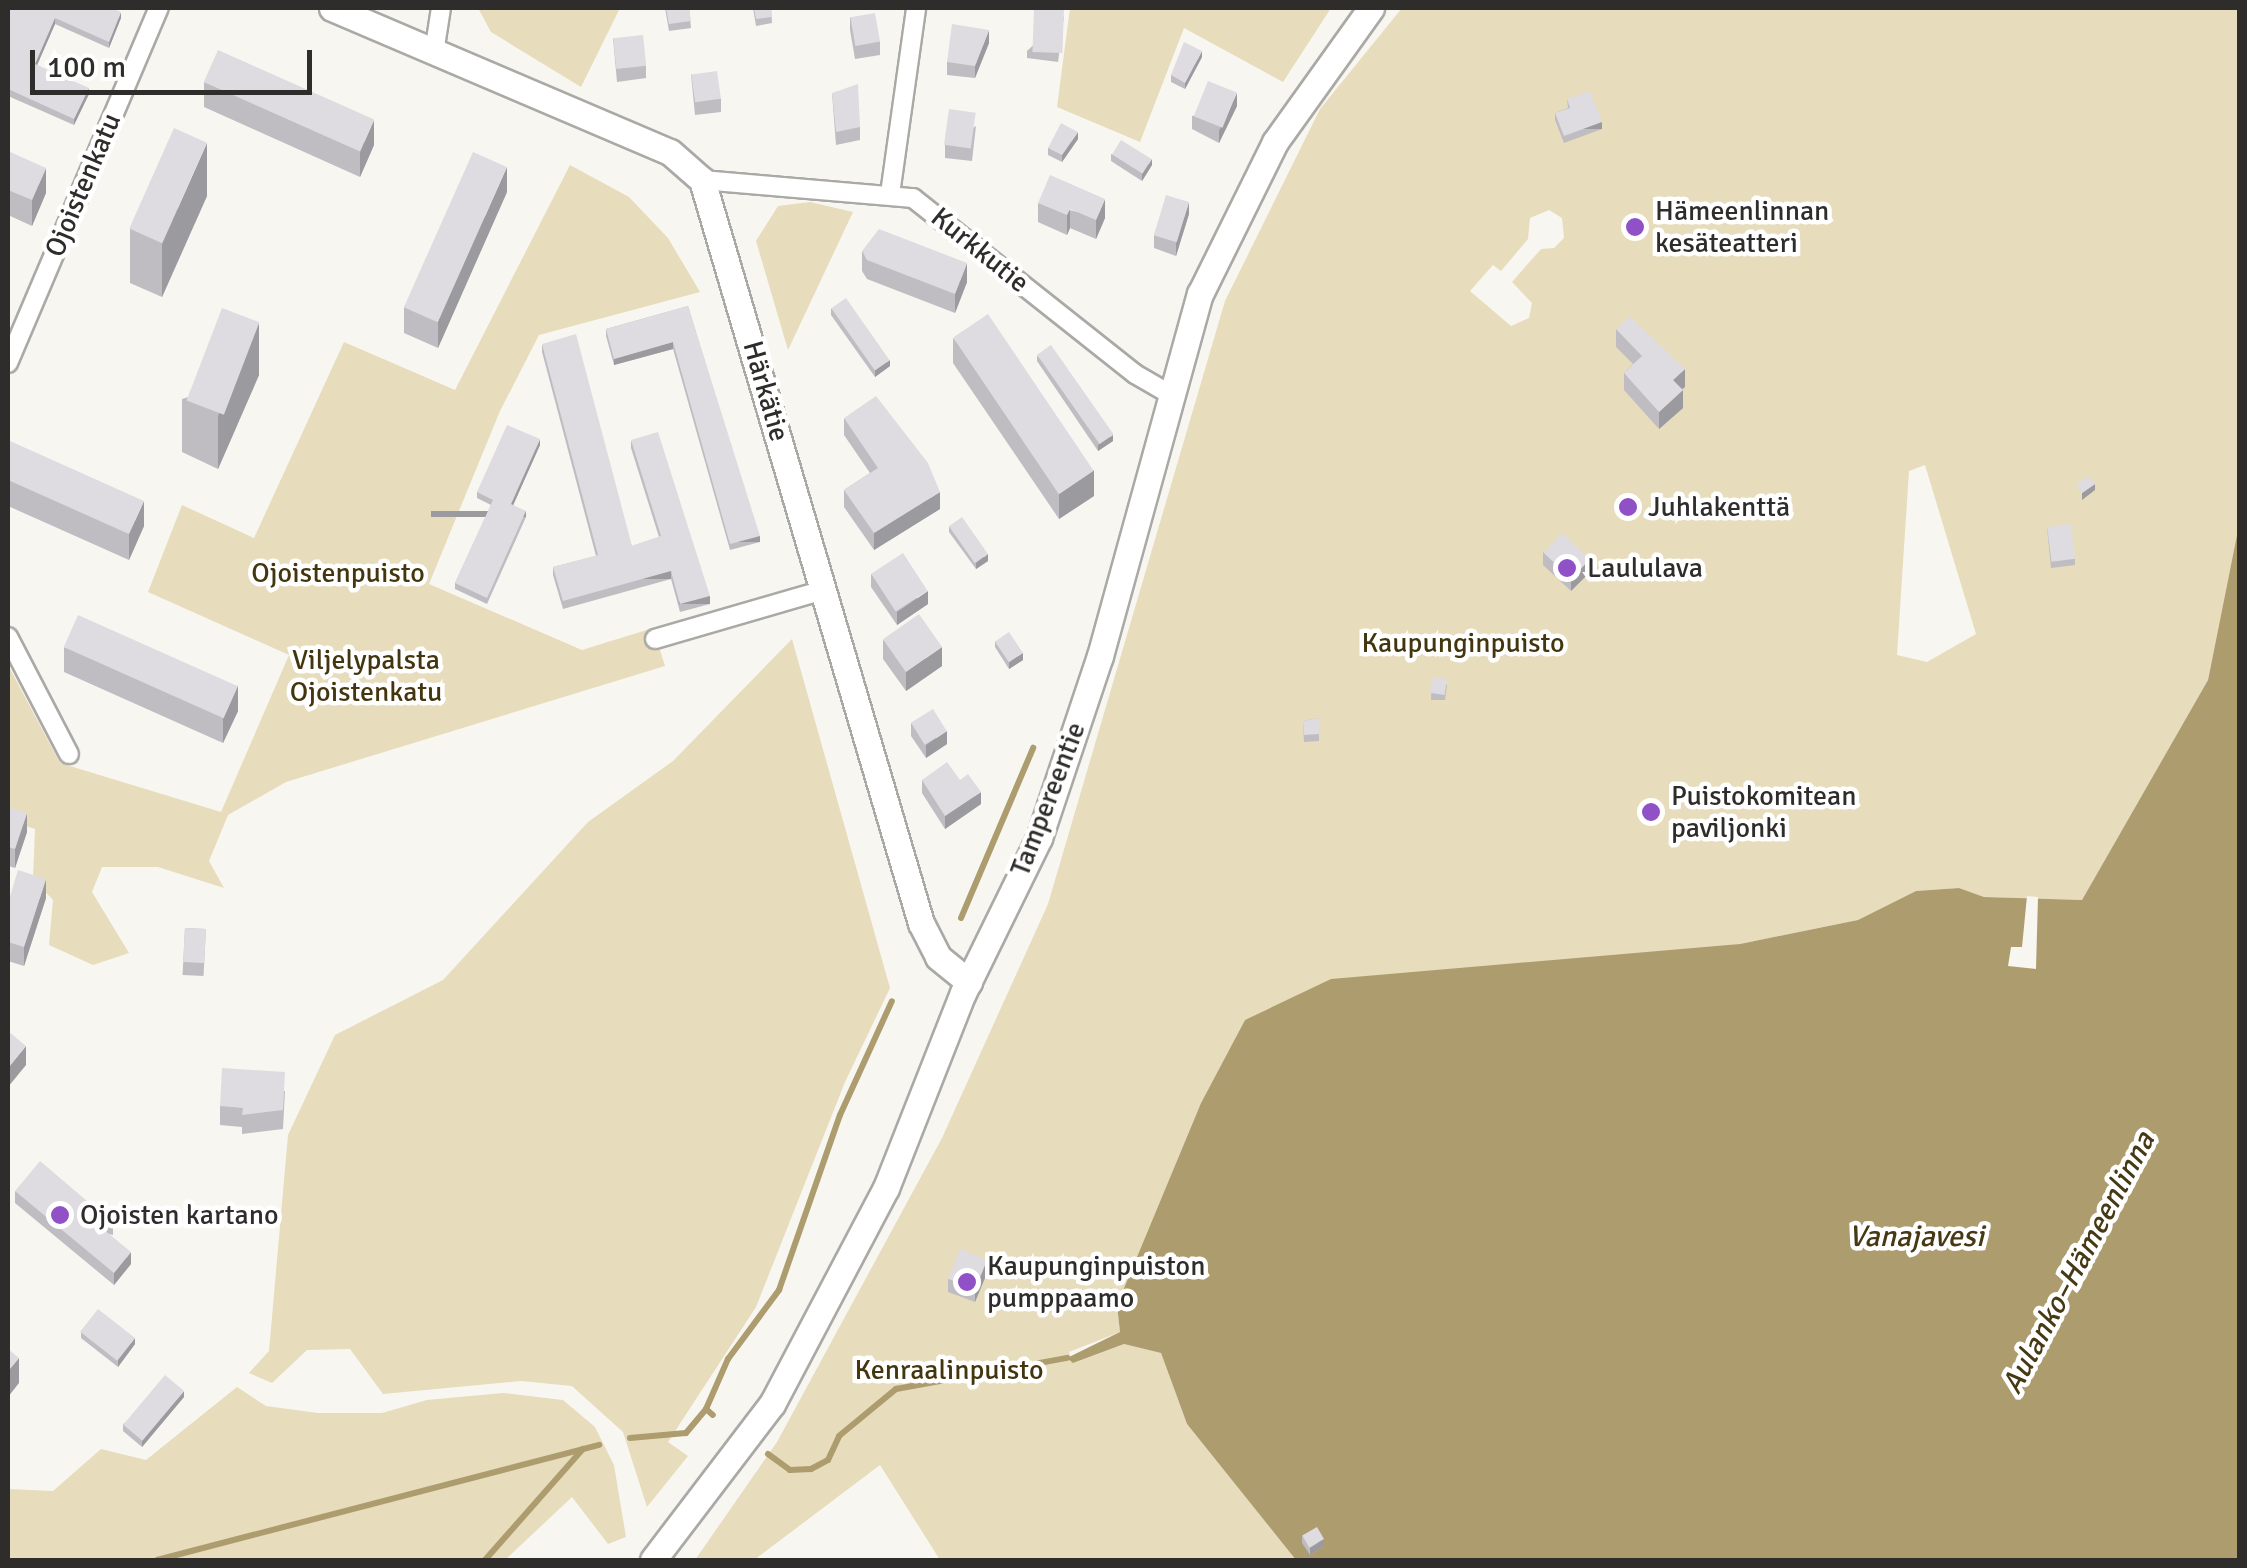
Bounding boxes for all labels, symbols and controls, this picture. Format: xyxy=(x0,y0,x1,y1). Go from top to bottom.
scale bar xyxy=(35,30,318,92)
text: 100 m xyxy=(47,49,126,86)
street label: Ojoistenkatu xyxy=(38,108,128,262)
place label: Hämeenlinnan kesäteatteri xyxy=(1655,194,1829,260)
street label: Kurkkutie xyxy=(924,200,1036,300)
marker: Hämeenlinnan kesäteatteri xyxy=(1624,216,1646,238)
street label: Härkätie xyxy=(736,337,796,445)
place label: Juhlakenttä xyxy=(1648,490,1790,524)
marker: Juhlakenttä xyxy=(1617,496,1639,518)
place label: Laululava xyxy=(1587,551,1703,585)
park label: Ojoistenpuisto xyxy=(251,556,425,590)
marker: Laululava xyxy=(1556,557,1578,579)
park label: Kaupunginpuisto xyxy=(1361,626,1565,660)
park label: Viljelypalsta Ojoistenkatu xyxy=(290,643,442,709)
street label: Tampereentie xyxy=(1003,717,1093,881)
place label: Puistokomitean paviljonki xyxy=(1671,779,1857,845)
marker: Puistokomitean paviljonki xyxy=(1640,801,1662,823)
water label: Aulanko–Hämeenlinna xyxy=(1995,1126,2163,1400)
place label: Ojoisten kartano xyxy=(80,1198,279,1232)
marker: Ojoisten kartano xyxy=(49,1204,71,1226)
water label: Vanajavesi xyxy=(1848,1219,1984,1255)
place label: Kaupunginpuiston pumppaamo xyxy=(987,1249,1205,1315)
marker: Kaupunginpuiston pumppaamo xyxy=(956,1271,978,1293)
park label: Kenraalinpuisto xyxy=(855,1353,1043,1387)

